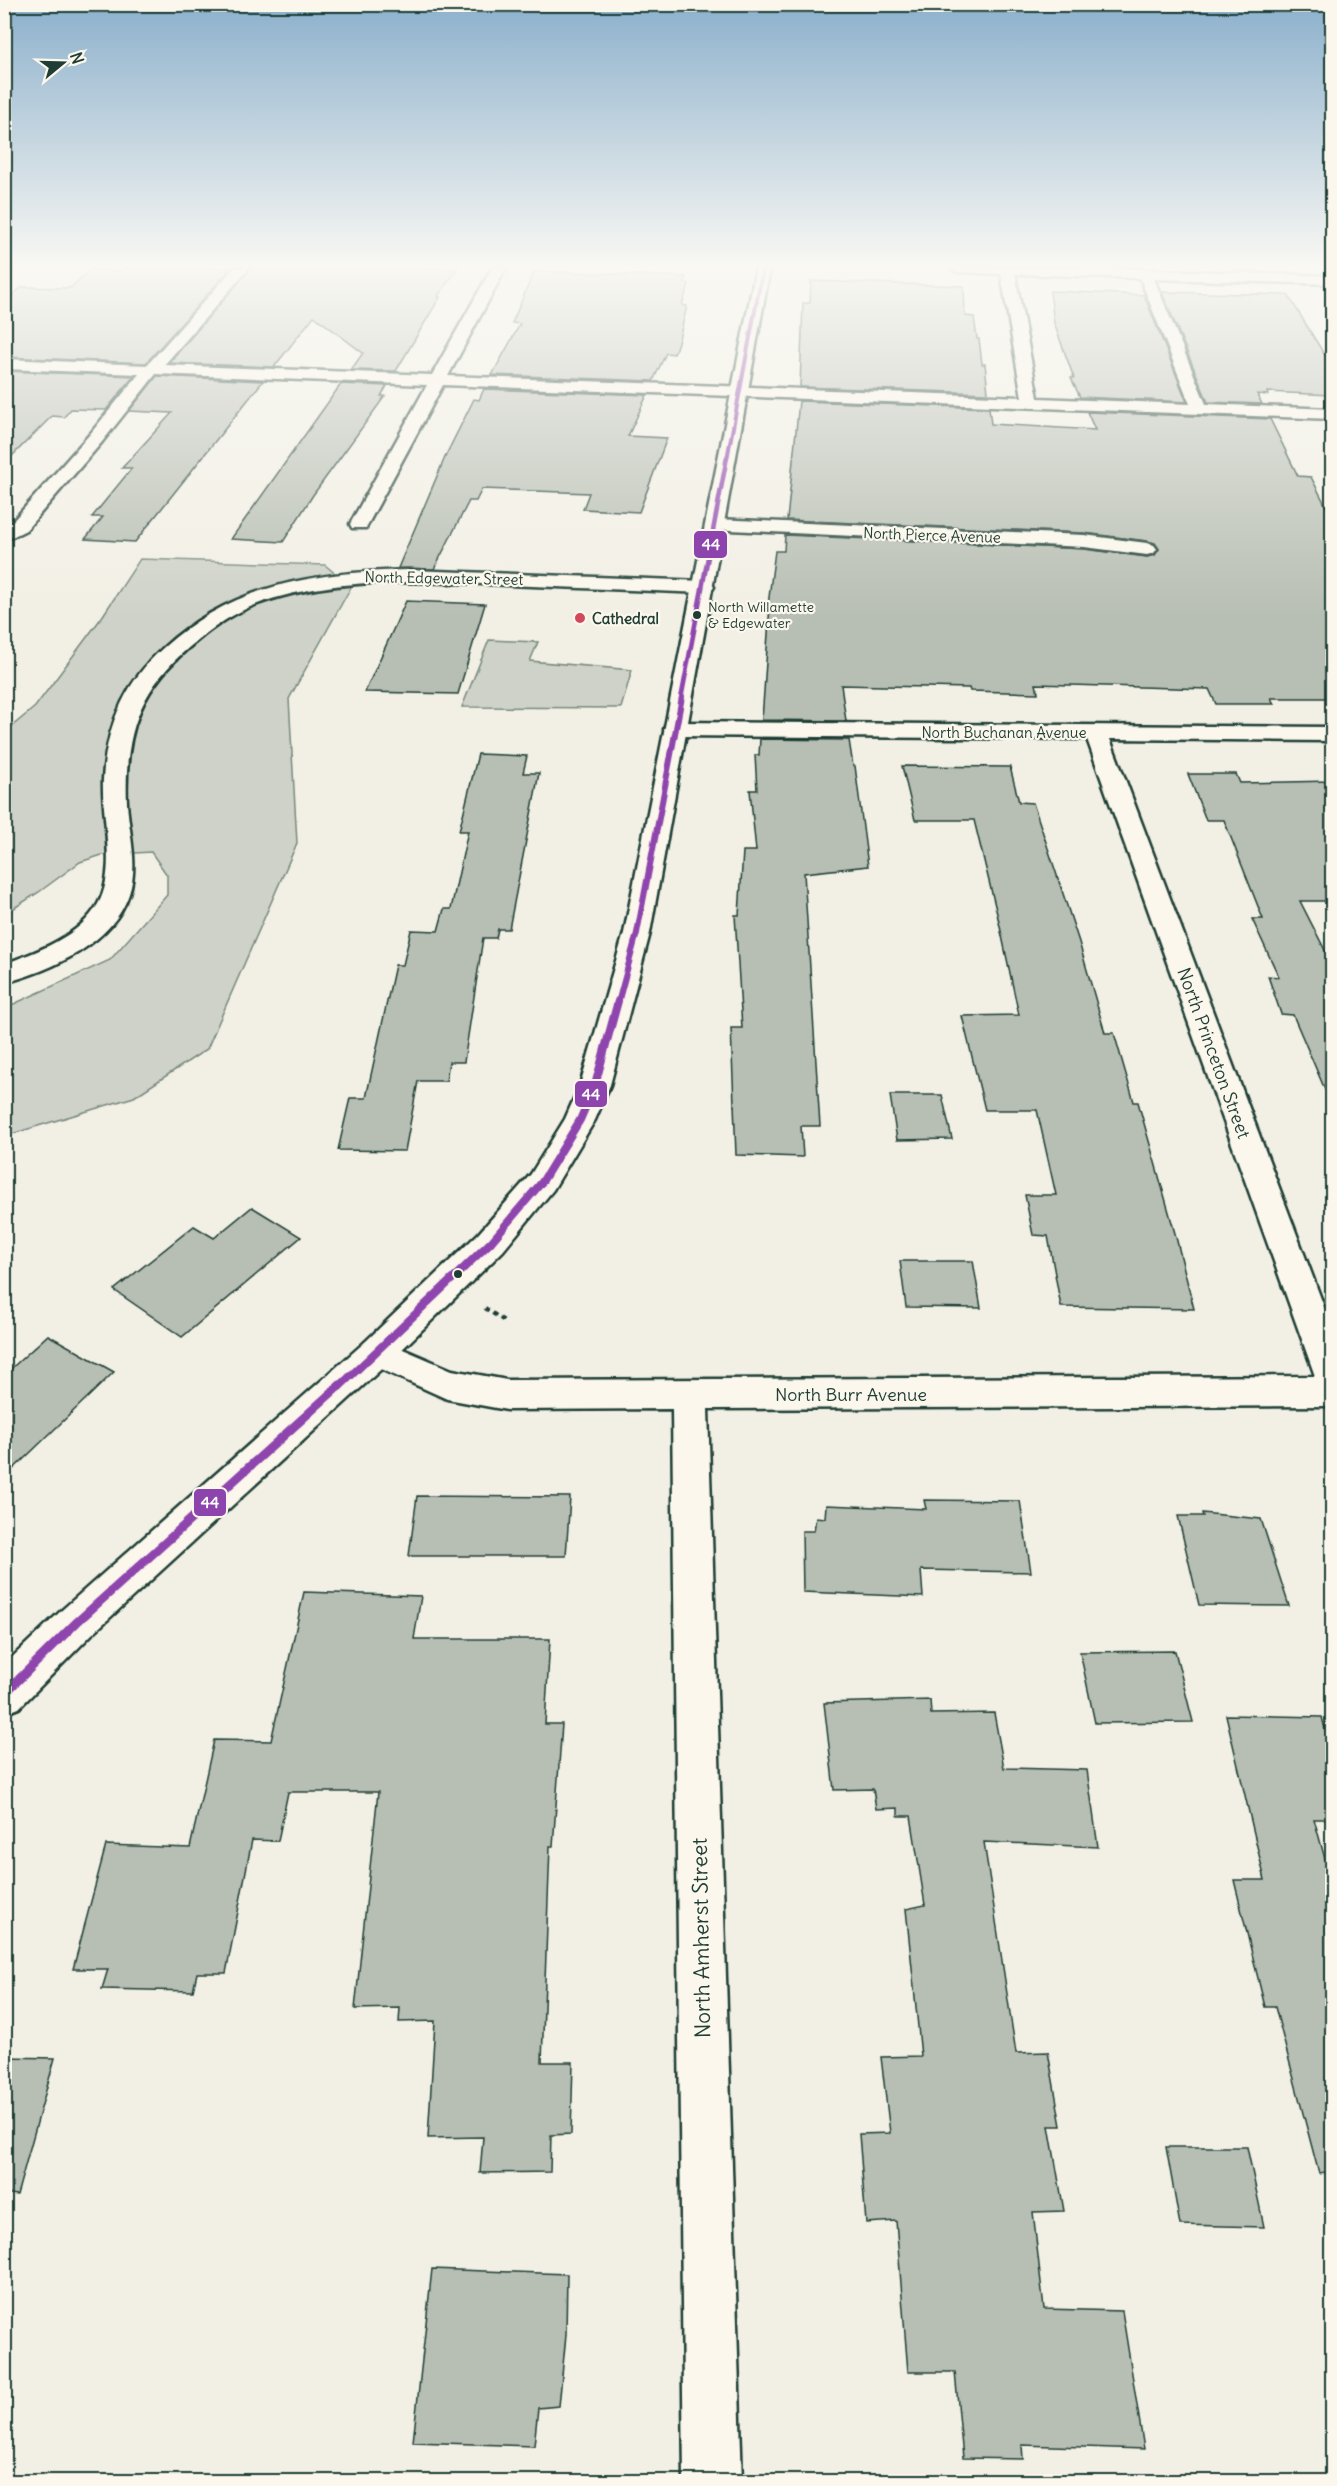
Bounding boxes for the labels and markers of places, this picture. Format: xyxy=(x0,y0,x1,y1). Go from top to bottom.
place label: North Willamette & Edgewater xyxy=(708,598,814,632)
place label: Cathedral xyxy=(592,609,659,628)
marker: North Willamette & Edgewater xyxy=(691,609,703,621)
marker: Cathedral xyxy=(573,611,587,625)
unlabelled marker xyxy=(452,1268,464,1280)

